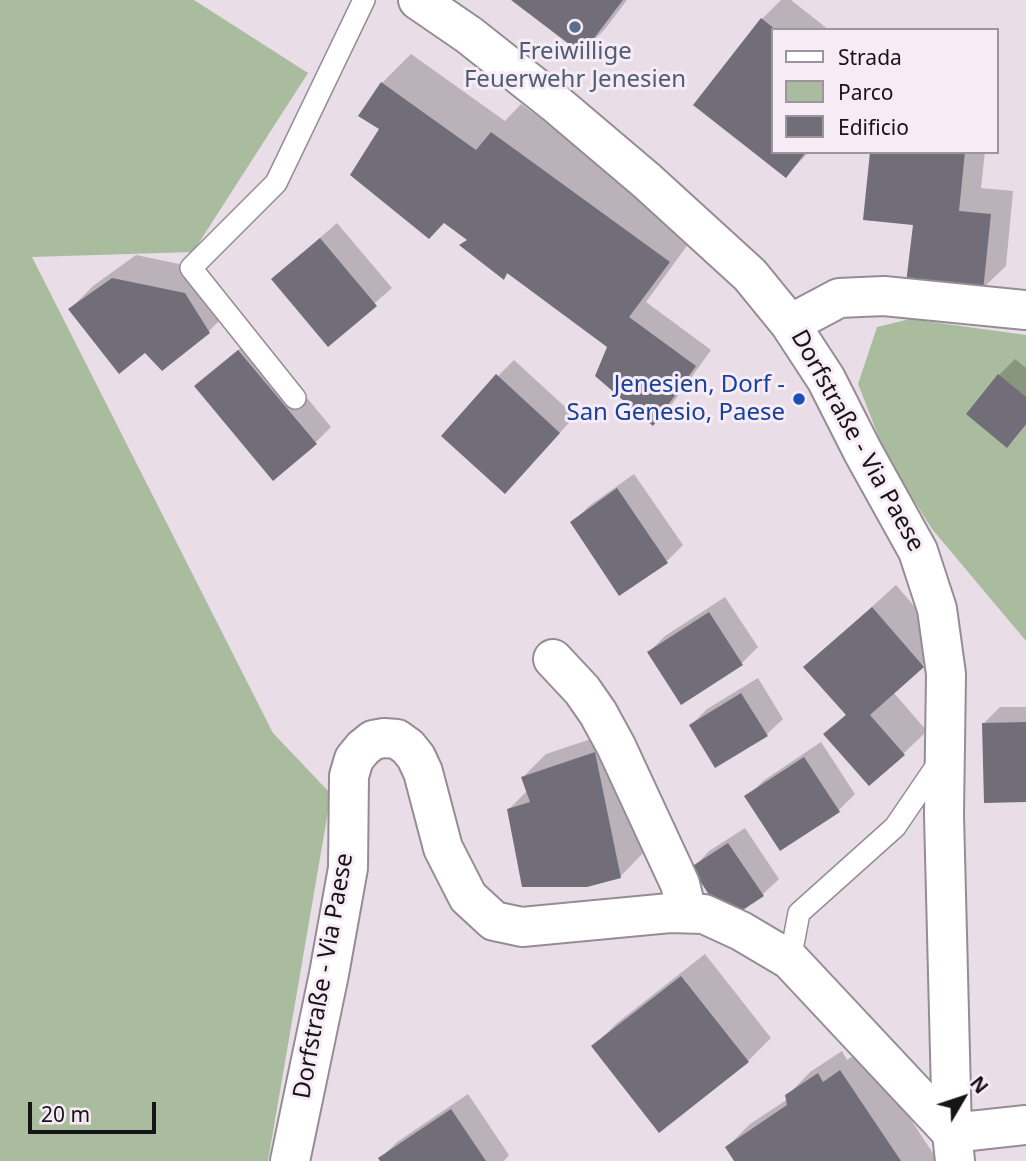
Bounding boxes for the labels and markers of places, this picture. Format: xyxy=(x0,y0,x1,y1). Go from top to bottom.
marker: Freiwillige Feuerwehr Jenesien xyxy=(567,19,583,35)
place label: Freiwillige Feuerwehr Jenesien xyxy=(464,38,686,94)
place label: Jenesien, Dorf - San Genesio, Paese xyxy=(566,371,785,427)
marker: Jenesien, Dorf - San Genesio, Paese xyxy=(791,391,807,407)

